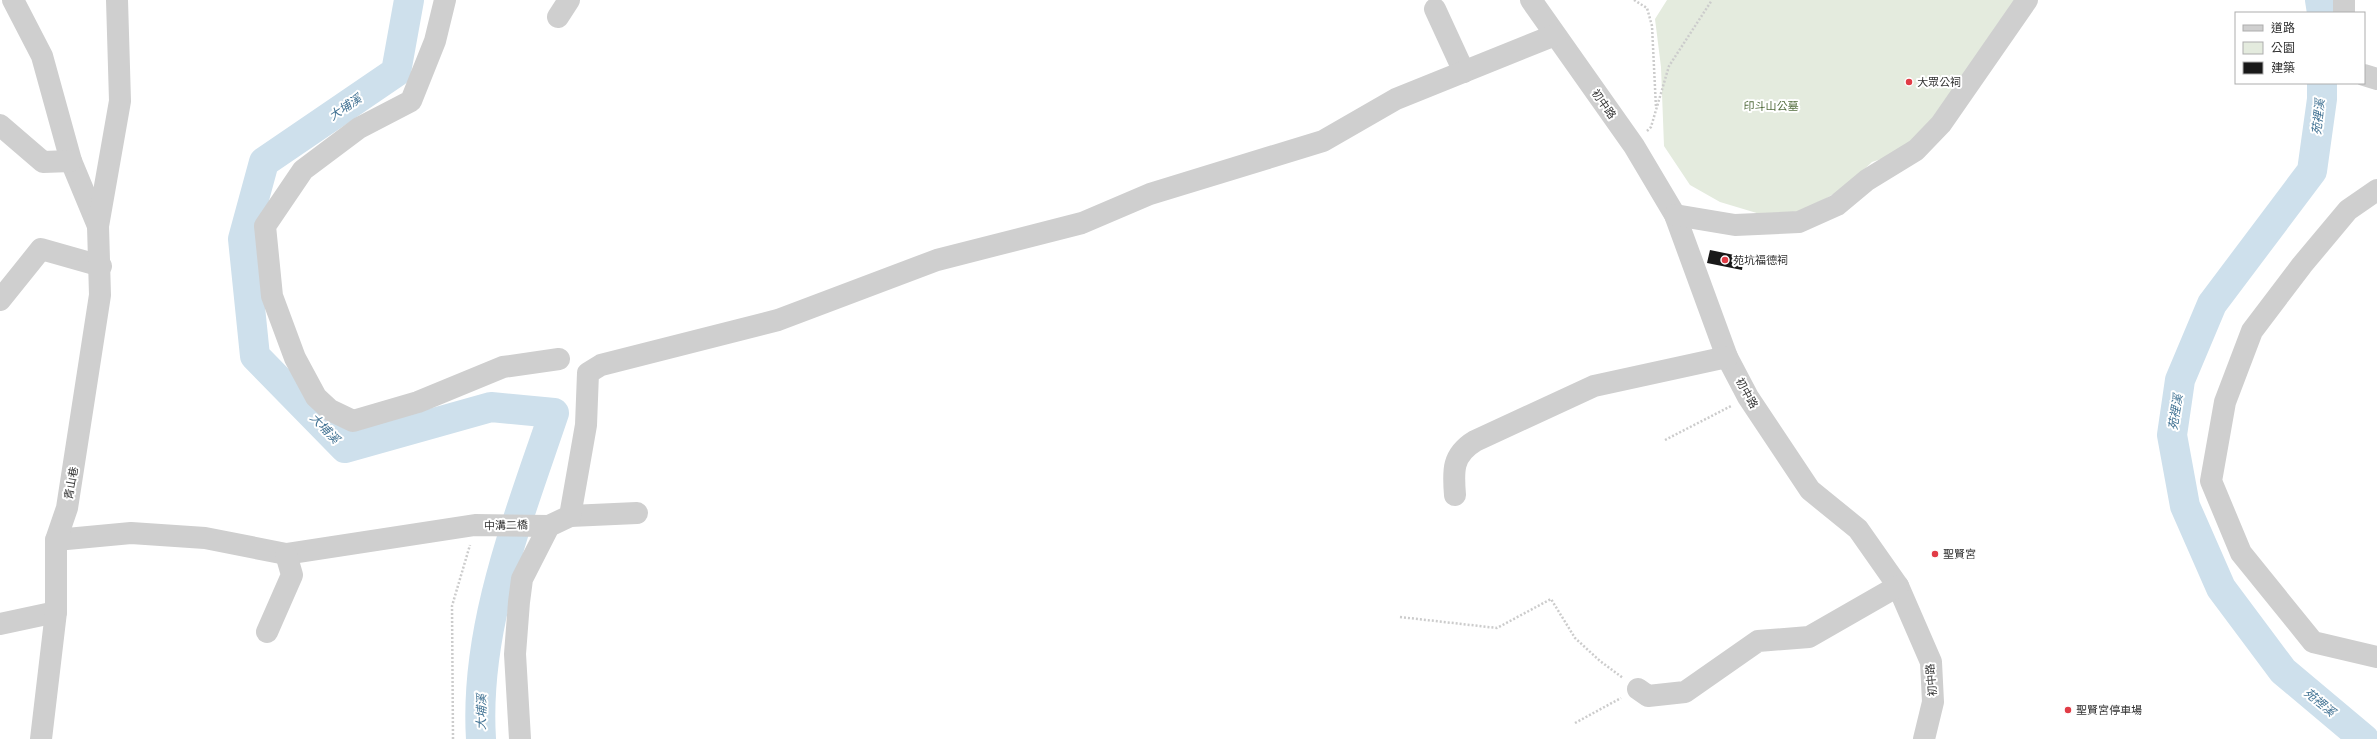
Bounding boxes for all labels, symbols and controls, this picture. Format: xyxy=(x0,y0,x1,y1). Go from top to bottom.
legend xyxy=(2235,12,2365,84)
text: 道路 xyxy=(2271,20,2295,35)
text: 公園 xyxy=(2271,40,2295,55)
text: 建築 xyxy=(2271,60,2295,75)
place label: 大眾公祠 xyxy=(1917,75,1961,89)
marker: 大眾公祠 xyxy=(1904,77,1914,87)
street label: 初中路 xyxy=(1589,86,1619,122)
water label: 大埔溪 xyxy=(326,90,366,123)
water label: 苑裡溪 xyxy=(2309,96,2328,136)
park label: 印斗山公墓 xyxy=(1744,99,1799,113)
place label: 苑坑福德祠 xyxy=(1733,253,1788,267)
marker: 苑坑福德祠 xyxy=(1720,255,1730,265)
street label: 初中路 xyxy=(1733,375,1761,411)
water label: 苑裡溪 xyxy=(2165,391,2186,431)
water label: 大埔溪 xyxy=(307,410,344,448)
street label: 青山巷 xyxy=(61,466,81,500)
street label: 中溝二橋 xyxy=(484,518,528,532)
place label: 聖賢宮 xyxy=(1943,547,1976,561)
marker: 聖賢宮 xyxy=(1930,549,1940,559)
street label: 初中路 xyxy=(1923,663,1939,697)
water label: 苑裡溪 xyxy=(2301,685,2340,721)
water label: 大埔溪 xyxy=(473,692,489,730)
place label: 聖賢宮停車場 xyxy=(2076,703,2142,717)
marker: 聖賢宮停車場 xyxy=(2063,705,2073,715)

